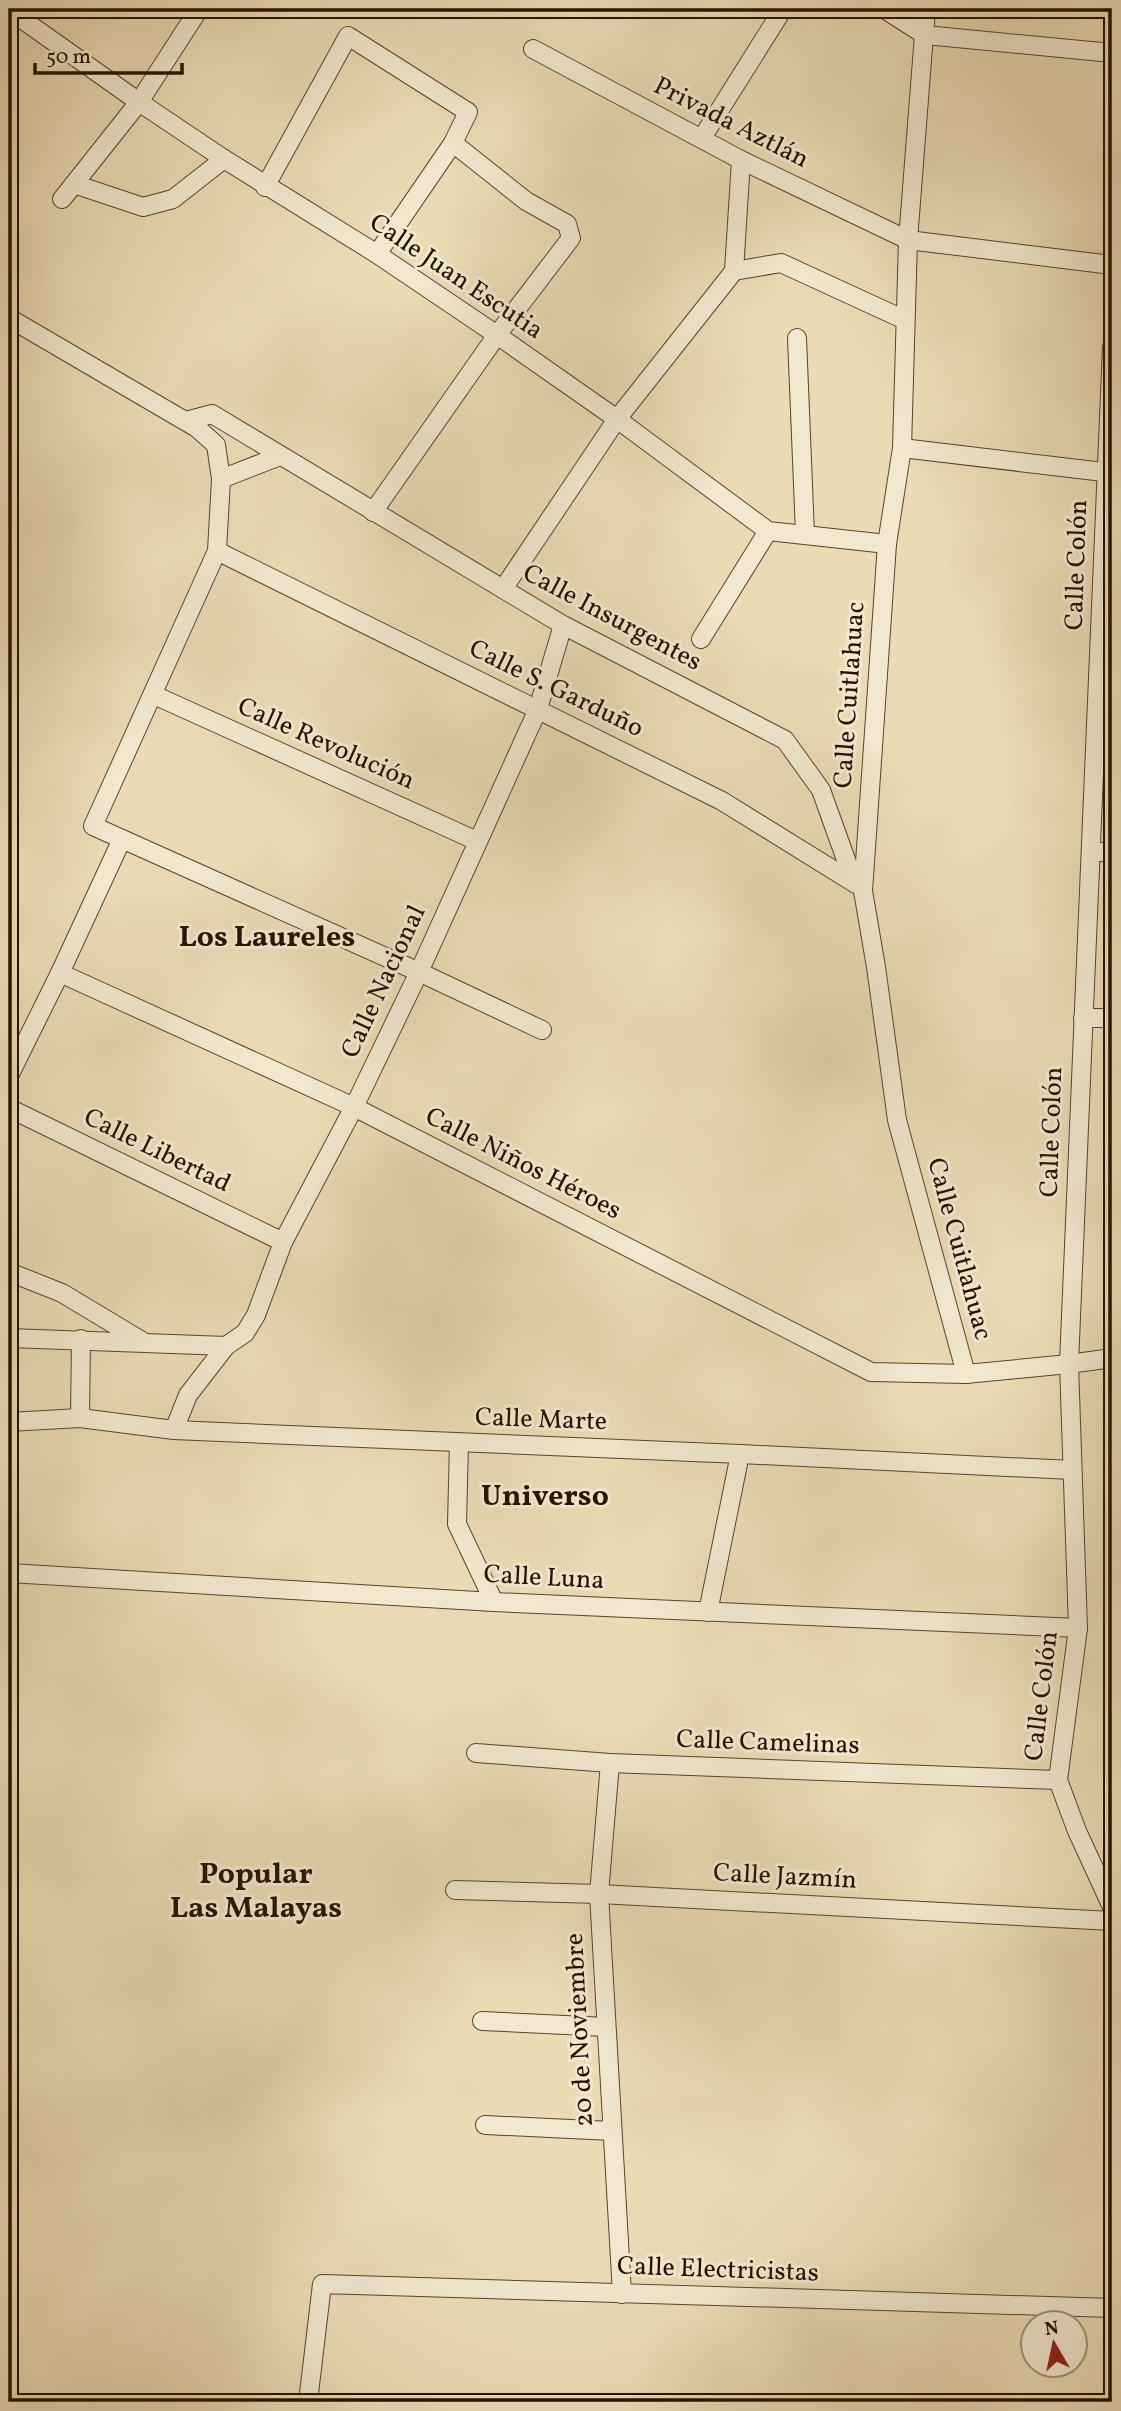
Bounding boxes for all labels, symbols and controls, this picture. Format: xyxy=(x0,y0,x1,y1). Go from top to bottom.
scale bar xyxy=(35,32,182,76)
text: 50 m xyxy=(46,43,91,72)
street label: Privada Aztlán xyxy=(647,68,815,178)
street label: Calle Juan Escutia xyxy=(362,205,550,349)
street label: Calle Colón xyxy=(1057,499,1097,631)
street label: Calle Insurgentes xyxy=(516,556,708,680)
street label: Calle Cuitlahuac xyxy=(826,600,874,790)
street label: Calle S. Garduño xyxy=(463,631,649,747)
street label: Calle Revolución xyxy=(232,689,420,799)
street label: Calle Nacional xyxy=(333,900,435,1064)
district label: Los Laureles xyxy=(179,917,355,959)
street label: Calle Colón xyxy=(1032,1066,1072,1198)
street label: Calle Niños Héroes xyxy=(419,1099,627,1229)
street label: Calle Libertad xyxy=(77,1100,237,1202)
street label: Calle Cuitlahuac xyxy=(917,1154,1001,1344)
street label: Calle Marte xyxy=(474,1400,608,1440)
district label: Universo xyxy=(481,1476,609,1518)
street label: Calle Luna xyxy=(483,1557,605,1599)
street label: Calle Colón xyxy=(1016,1629,1068,1763)
street label: Calle Camelinas xyxy=(676,1722,860,1764)
district label: Popular Las Malayas xyxy=(170,1854,342,1930)
street label: Calle Jazmín xyxy=(712,1855,858,1899)
street label: 20 de Noviembre xyxy=(557,1932,603,2128)
street label: Calle Electricistas xyxy=(616,2248,820,2292)
north arrow xyxy=(1020,2310,1090,2380)
text: N xyxy=(1043,2315,1061,2343)

